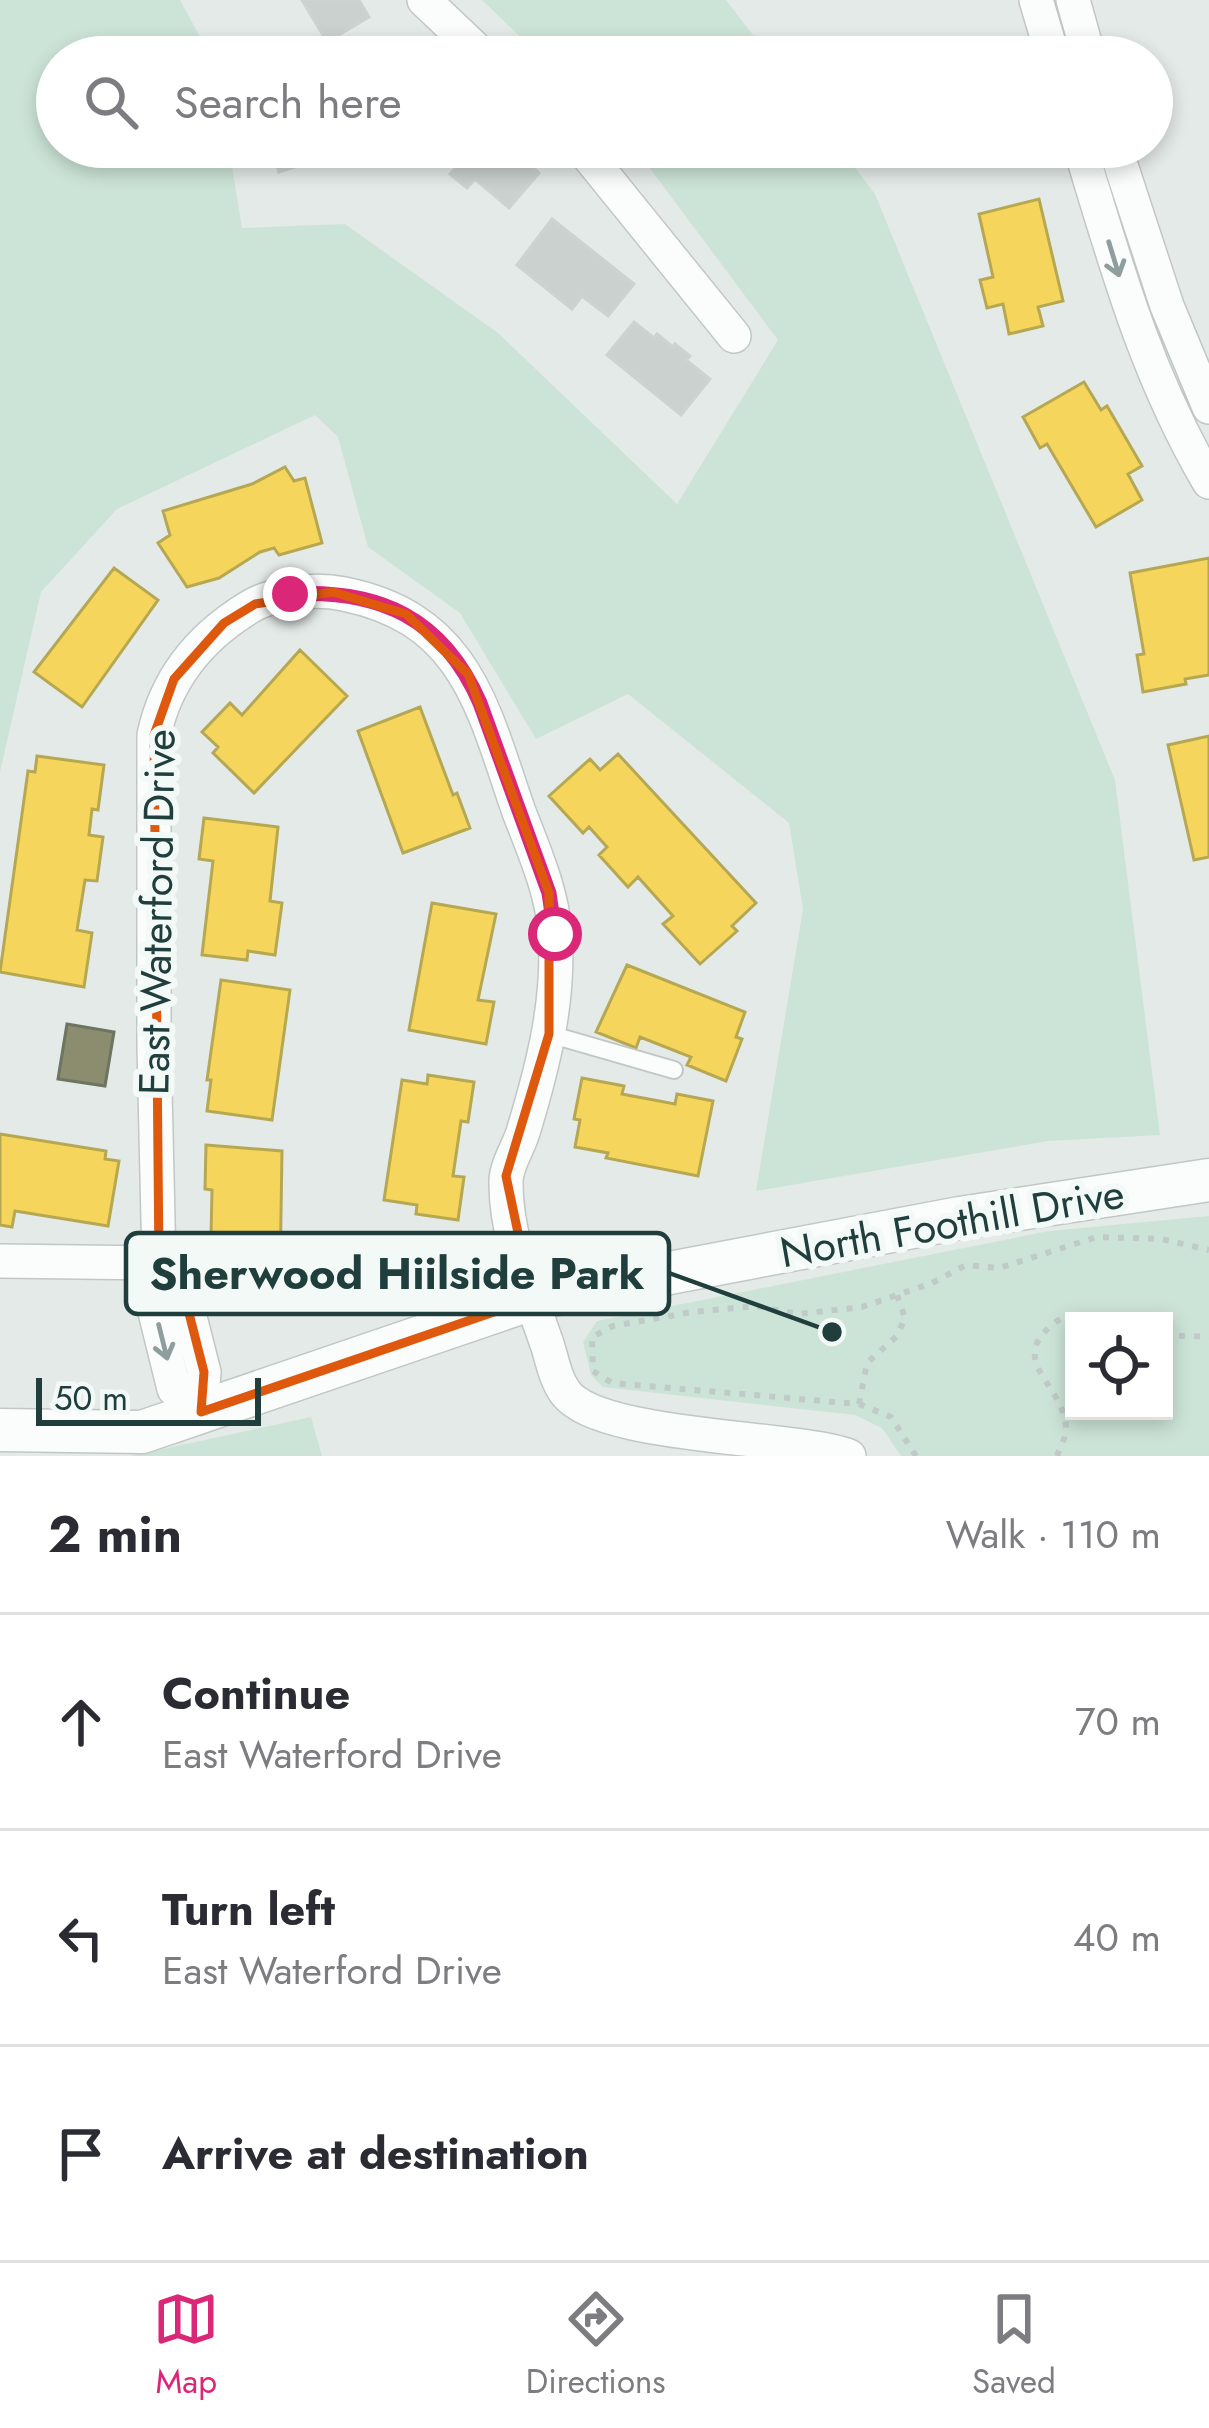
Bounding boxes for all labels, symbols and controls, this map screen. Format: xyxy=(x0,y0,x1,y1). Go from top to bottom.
search box xyxy=(36,36,1173,168)
icon: search xyxy=(78,69,144,135)
text: Search here xyxy=(174,70,402,135)
one-way arrow xyxy=(1104,239,1126,277)
route end xyxy=(263,567,317,621)
street label: East Waterford Drive xyxy=(123,729,191,1095)
route start xyxy=(528,907,582,961)
street label: North Foothill Drive xyxy=(775,1163,1129,1283)
callout: Sherwood Hiilside Park xyxy=(126,1233,669,1314)
text: Sherwood Hiilside Park xyxy=(149,1241,645,1306)
map controls xyxy=(1065,1312,1173,1420)
button: locate xyxy=(1065,1312,1173,1420)
one-way arrow xyxy=(153,1323,175,1361)
scale bar xyxy=(36,1372,261,1425)
text: 50 m xyxy=(54,1375,128,1422)
text: 2 min xyxy=(48,1497,182,1571)
text: Walk · 110 m xyxy=(946,1506,1161,1563)
text: Continue xyxy=(162,1661,350,1726)
icon: ahead xyxy=(48,1689,114,1755)
text: 70 m xyxy=(1075,1693,1161,1750)
text: East Waterford Drive xyxy=(162,1726,502,1783)
text: Turn left xyxy=(162,1877,335,1942)
icon: left xyxy=(48,1905,114,1971)
text: 40 m xyxy=(1073,1909,1161,1966)
text: East Waterford Drive xyxy=(162,1942,502,1999)
icon: arrive xyxy=(48,2121,114,2187)
text: Arrive at destination xyxy=(162,2121,589,2186)
tab: Map xyxy=(153,2286,219,2405)
tab: Directions xyxy=(526,2286,666,2405)
tab: Saved xyxy=(972,2286,1056,2405)

